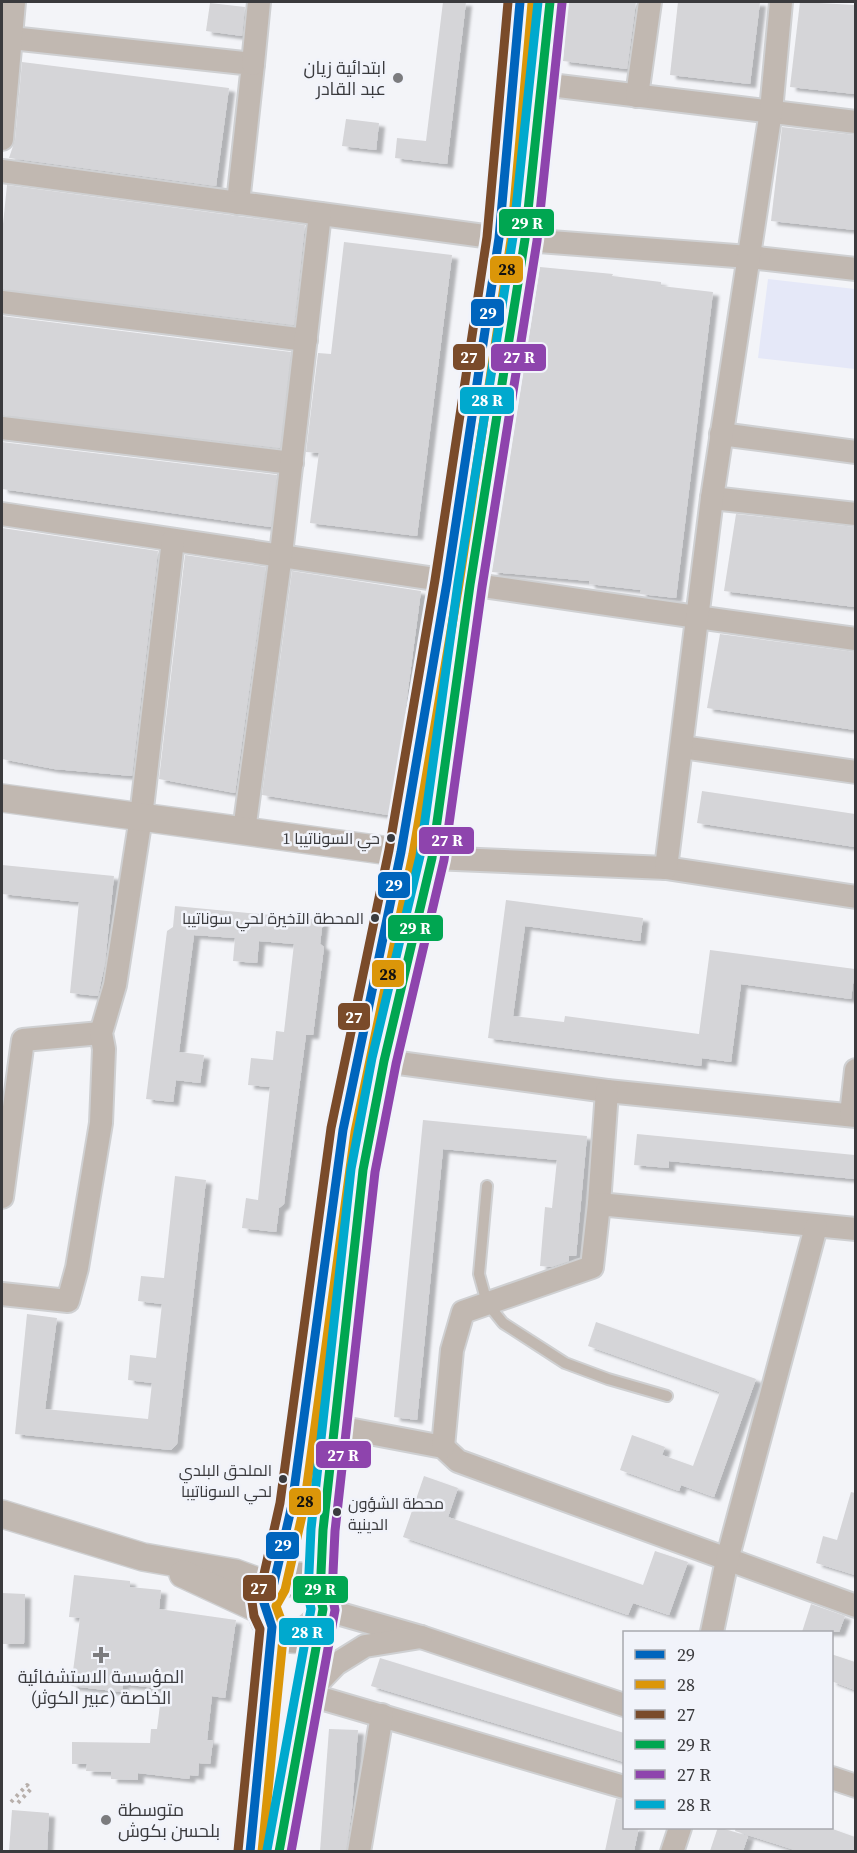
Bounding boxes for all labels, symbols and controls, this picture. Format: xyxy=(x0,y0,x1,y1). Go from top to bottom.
place label: ابتدائية زيان عبد القادر xyxy=(304,55,386,101)
marker: ابتدائية زيان عبد القادر xyxy=(391,71,405,85)
line badge: 29 R xyxy=(498,208,555,237)
text: 29 R xyxy=(511,212,543,234)
line badge: 28 xyxy=(489,255,524,284)
text: 28 xyxy=(498,258,516,280)
line badge: 29 xyxy=(470,298,505,327)
text: 29 xyxy=(479,302,497,324)
line badge: 27 xyxy=(452,343,486,371)
line badge: 27 R xyxy=(490,343,547,372)
text: 27 xyxy=(460,346,478,368)
text: 27 R xyxy=(503,346,535,368)
line badge: 28 R xyxy=(459,386,515,415)
text: 28 R xyxy=(471,389,503,411)
line badge: 27 R xyxy=(418,826,475,855)
place label: حي السوناتيبا 1 xyxy=(282,827,380,852)
text: 27 R xyxy=(431,829,463,851)
marker: حي السوناتيبا 1 xyxy=(385,832,397,844)
line badge: 29 xyxy=(377,871,411,899)
text: 29 xyxy=(385,874,403,896)
place label: المحطة الآخيرة لحي سوناتيبا xyxy=(182,907,364,932)
marker: المحطة الآخيرة لحي سوناتيبا xyxy=(369,912,381,924)
line badge: 29 R xyxy=(387,914,444,942)
text: 29 R xyxy=(399,917,431,939)
line badge: 28 xyxy=(371,959,405,988)
text: 28 xyxy=(379,963,397,985)
line badge: 27 xyxy=(337,1002,371,1031)
text: 27 xyxy=(345,1006,363,1028)
line badge: 27 R xyxy=(315,1440,372,1469)
text: 27 R xyxy=(327,1444,359,1466)
place label: الملحق البلدي لحي السوناتيبا xyxy=(179,1459,272,1505)
marker: الملحق البلدي لحي السوناتيبا xyxy=(277,1473,289,1485)
line badge: 28 xyxy=(288,1487,322,1516)
text: 28 xyxy=(296,1490,314,1512)
place label: محطة الشؤون الدينية xyxy=(348,1492,444,1535)
marker: محطة الشؤون الدينية xyxy=(331,1506,343,1518)
line badge: 29 xyxy=(265,1531,300,1560)
text: 29 xyxy=(274,1534,292,1556)
line badge: 27 xyxy=(242,1574,277,1602)
line badge: 29 R xyxy=(292,1575,349,1604)
text: 27 xyxy=(250,1577,268,1599)
text: 29 R xyxy=(304,1578,336,1600)
line badge: 28 R xyxy=(278,1617,335,1646)
text: 28 R xyxy=(291,1621,323,1643)
legend xyxy=(623,1631,833,1829)
text: 29 xyxy=(677,1642,695,1667)
marker: المؤسسة الاستشفائية الخاصة (عبير الكوثر) xyxy=(92,1646,110,1664)
place label: المؤسسة الاستشفائية الخاصة (عبير الكوثر) xyxy=(18,1664,184,1710)
text: 28 xyxy=(677,1672,695,1697)
text: 27 xyxy=(677,1702,695,1727)
text: 29 R xyxy=(677,1732,711,1757)
text: 27 R xyxy=(677,1762,711,1787)
text: 28 R xyxy=(677,1792,711,1817)
place label: متوسطة بلحسن بكوش xyxy=(118,1797,220,1843)
marker: متوسطة بلحسن بكوش xyxy=(99,1813,113,1827)

